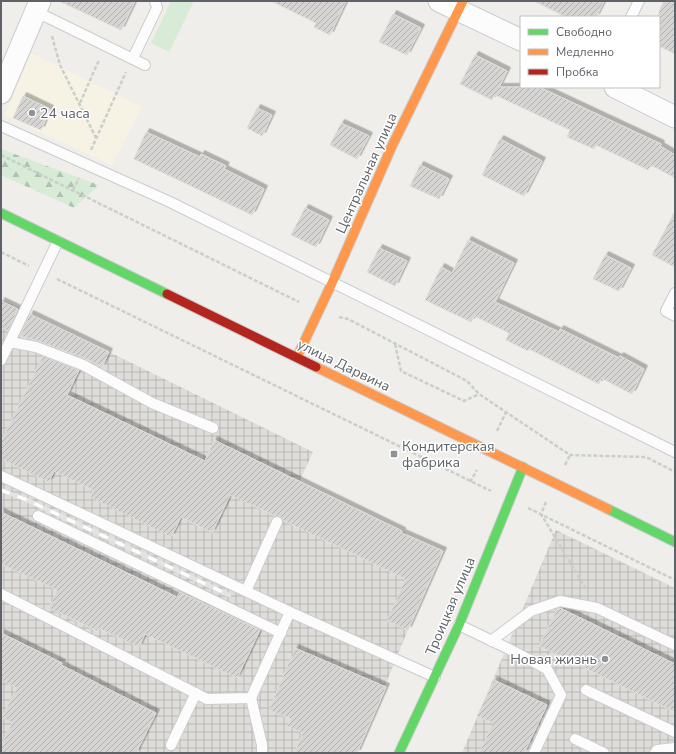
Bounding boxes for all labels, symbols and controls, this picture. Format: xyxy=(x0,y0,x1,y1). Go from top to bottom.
legend xyxy=(520,16,660,88)
text: Свободно xyxy=(556,24,612,40)
text: Медленно xyxy=(556,44,614,60)
text: Пробка xyxy=(556,64,599,80)
place label: 24 часа xyxy=(40,104,90,123)
marker: 24 часа xyxy=(27,108,37,118)
street label: Центральная улица xyxy=(331,110,402,237)
street label: улица Дарвина xyxy=(294,335,393,396)
place label: Кондитерская фабрика xyxy=(402,437,495,472)
marker: Кондитерская фабрика xyxy=(389,449,399,459)
street label: Троицкая улица xyxy=(421,554,480,658)
place label: Новая жизнь xyxy=(510,650,597,669)
marker: Новая жизнь xyxy=(600,654,610,664)

